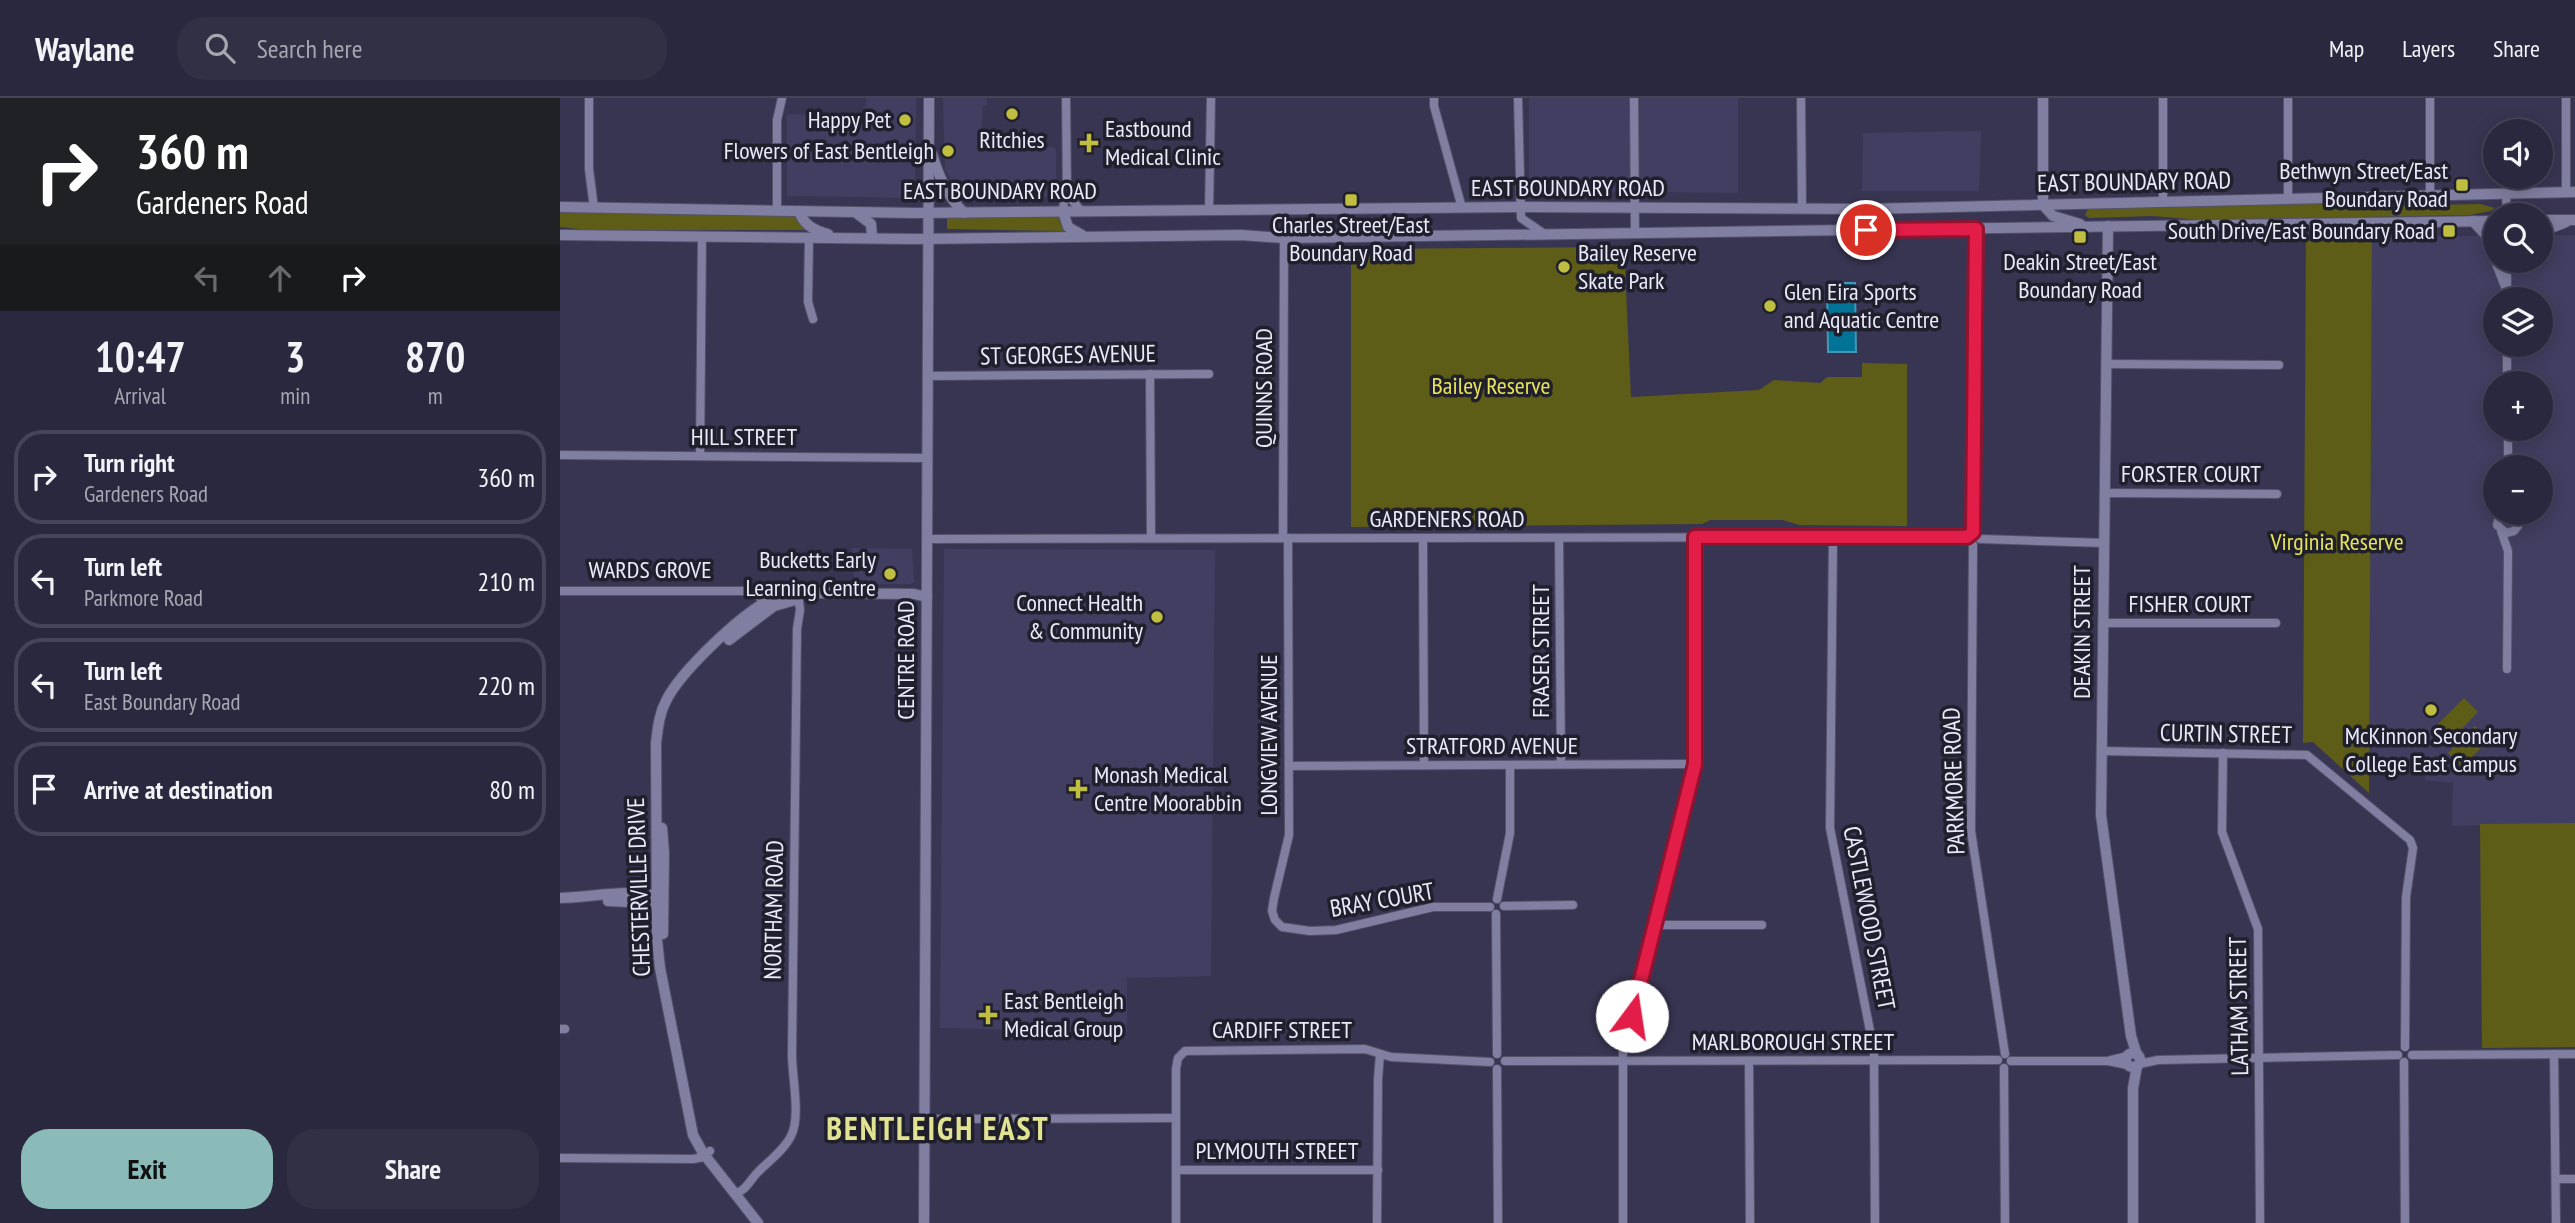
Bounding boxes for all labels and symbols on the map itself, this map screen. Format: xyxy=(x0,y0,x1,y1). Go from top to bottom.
place label: Happy Pet xyxy=(808,104,891,135)
marker: Ritchies xyxy=(1004,106,1020,122)
marker: Happy Pet xyxy=(897,112,913,128)
place label: Eastbound Medical Clinic xyxy=(1105,113,1221,172)
place label: Ritchies xyxy=(979,124,1045,155)
marker: Eastbound Medical Clinic xyxy=(1079,133,1099,153)
place label: Flowers of East Bentleigh xyxy=(724,135,934,166)
marker: Flowers of East Bentleigh xyxy=(940,143,956,159)
place label: Bethwyn Street/East Boundary Road xyxy=(2279,155,2448,214)
street label: EAST BOUNDARY ROAD xyxy=(2037,164,2231,199)
street label: EAST BOUNDARY ROAD xyxy=(1471,172,1665,203)
street label: EAST BOUNDARY ROAD xyxy=(903,175,1097,206)
marker: Bethwyn Street/East Boundary Road xyxy=(2454,177,2470,193)
marker: Charles Street/East Boundary Road xyxy=(1343,192,1359,208)
pin xyxy=(1836,200,1896,260)
place label: Charles Street/East Boundary Road xyxy=(1272,209,1430,268)
place label: South Drive/East Boundary Road xyxy=(2168,215,2435,246)
marker: South Drive/East Boundary Road xyxy=(2441,223,2457,239)
marker: Deakin Street/East Boundary Road xyxy=(2072,229,2088,245)
place label: Bailey Reserve Skate Park xyxy=(1578,237,1697,296)
place label: Deakin Street/East Boundary Road xyxy=(2003,246,2157,305)
marker: Bailey Reserve Skate Park xyxy=(1556,259,1572,275)
place label: Glen Eira Sports and Aquatic Centre xyxy=(1784,276,1939,335)
marker: Glen Eira Sports and Aquatic Centre xyxy=(1762,298,1778,314)
street label: QUINNS ROAD xyxy=(1248,328,1279,448)
street label: ST GEORGES AVENUE xyxy=(980,337,1156,372)
park label: Bailey Reserve xyxy=(1432,370,1550,401)
street label: HILL STREET xyxy=(691,421,798,452)
street label: FORSTER COURT xyxy=(2121,458,2261,489)
street label: GARDENERS ROAD xyxy=(1369,503,1525,534)
park label: Virginia Reserve xyxy=(2269,526,2404,557)
place label: Bucketts Early Learning Centre xyxy=(745,544,876,603)
street label: WARDS GROVE xyxy=(588,554,712,585)
street label: DEAKIN STREET xyxy=(2066,565,2097,699)
marker: Bucketts Early Learning Centre xyxy=(882,566,898,582)
street label: FRASER STREET xyxy=(1525,584,1556,718)
place label: Connect Health & Community xyxy=(1016,587,1143,646)
street label: FISHER COURT xyxy=(2129,588,2252,619)
street label: CENTRE ROAD xyxy=(890,600,921,720)
marker: Connect Health & Community xyxy=(1149,609,1165,625)
street label: LONGVIEW AVENUE xyxy=(1253,654,1284,816)
marker: McKinnon Secondary College East Campus xyxy=(2423,702,2439,718)
street label: PARKMORE ROAD xyxy=(1935,707,1972,855)
street label: CURTIN STREET xyxy=(2160,717,2293,750)
place label: McKinnon Secondary College East Campus xyxy=(2345,720,2517,779)
street label: STRATFORD AVENUE xyxy=(1406,730,1578,761)
place label: Monash Medical Centre Moorabbin xyxy=(1094,759,1242,818)
marker: Monash Medical Centre Moorabbin xyxy=(1068,779,1088,799)
street label: CHESTERVILLE DRIVE xyxy=(620,797,657,977)
street label: CASTLEWOOD STREET xyxy=(1836,823,1903,1013)
street label: NORTHAM ROAD xyxy=(757,840,790,980)
street label: BRAY COURT xyxy=(1328,875,1437,924)
street label: LATHAM STREET xyxy=(2222,936,2255,1076)
position arrow xyxy=(1595,979,1669,1053)
place label: East Bentleigh Medical Group xyxy=(1004,985,1124,1044)
marker: East Bentleigh Medical Group xyxy=(978,1005,998,1025)
street label: CARDIFF STREET xyxy=(1212,1014,1352,1045)
street label: MARLBOROUGH STREET xyxy=(1692,1026,1895,1057)
district label: BENTLEIGH EAST xyxy=(826,1107,1050,1149)
street label: PLYMOUTH STREET xyxy=(1195,1135,1359,1166)

